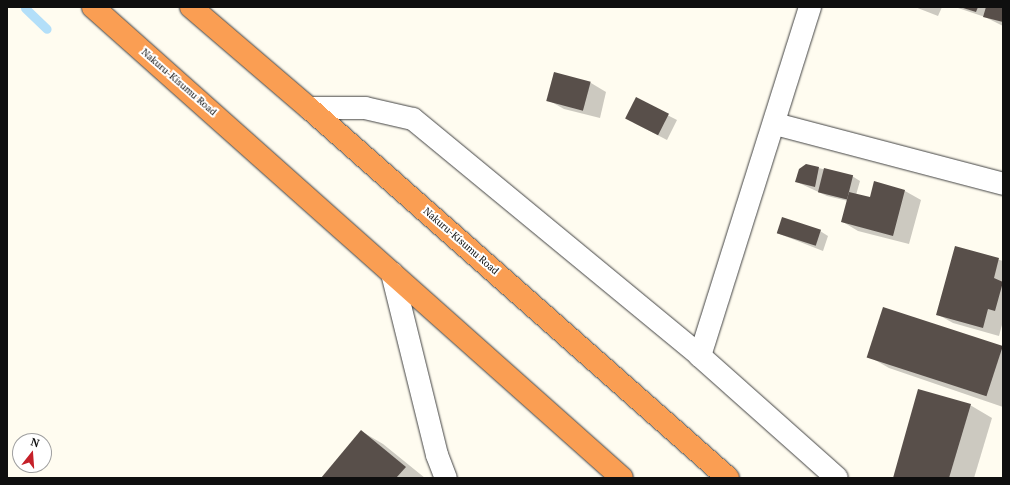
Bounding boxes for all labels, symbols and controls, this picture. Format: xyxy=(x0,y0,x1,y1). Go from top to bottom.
street label: Nakuru-Kisumu Road xyxy=(139,46,219,118)
street label: Nakuru-Kisumu Road xyxy=(421,205,501,277)
north arrow xyxy=(12,433,52,473)
text: N xyxy=(29,435,41,450)

